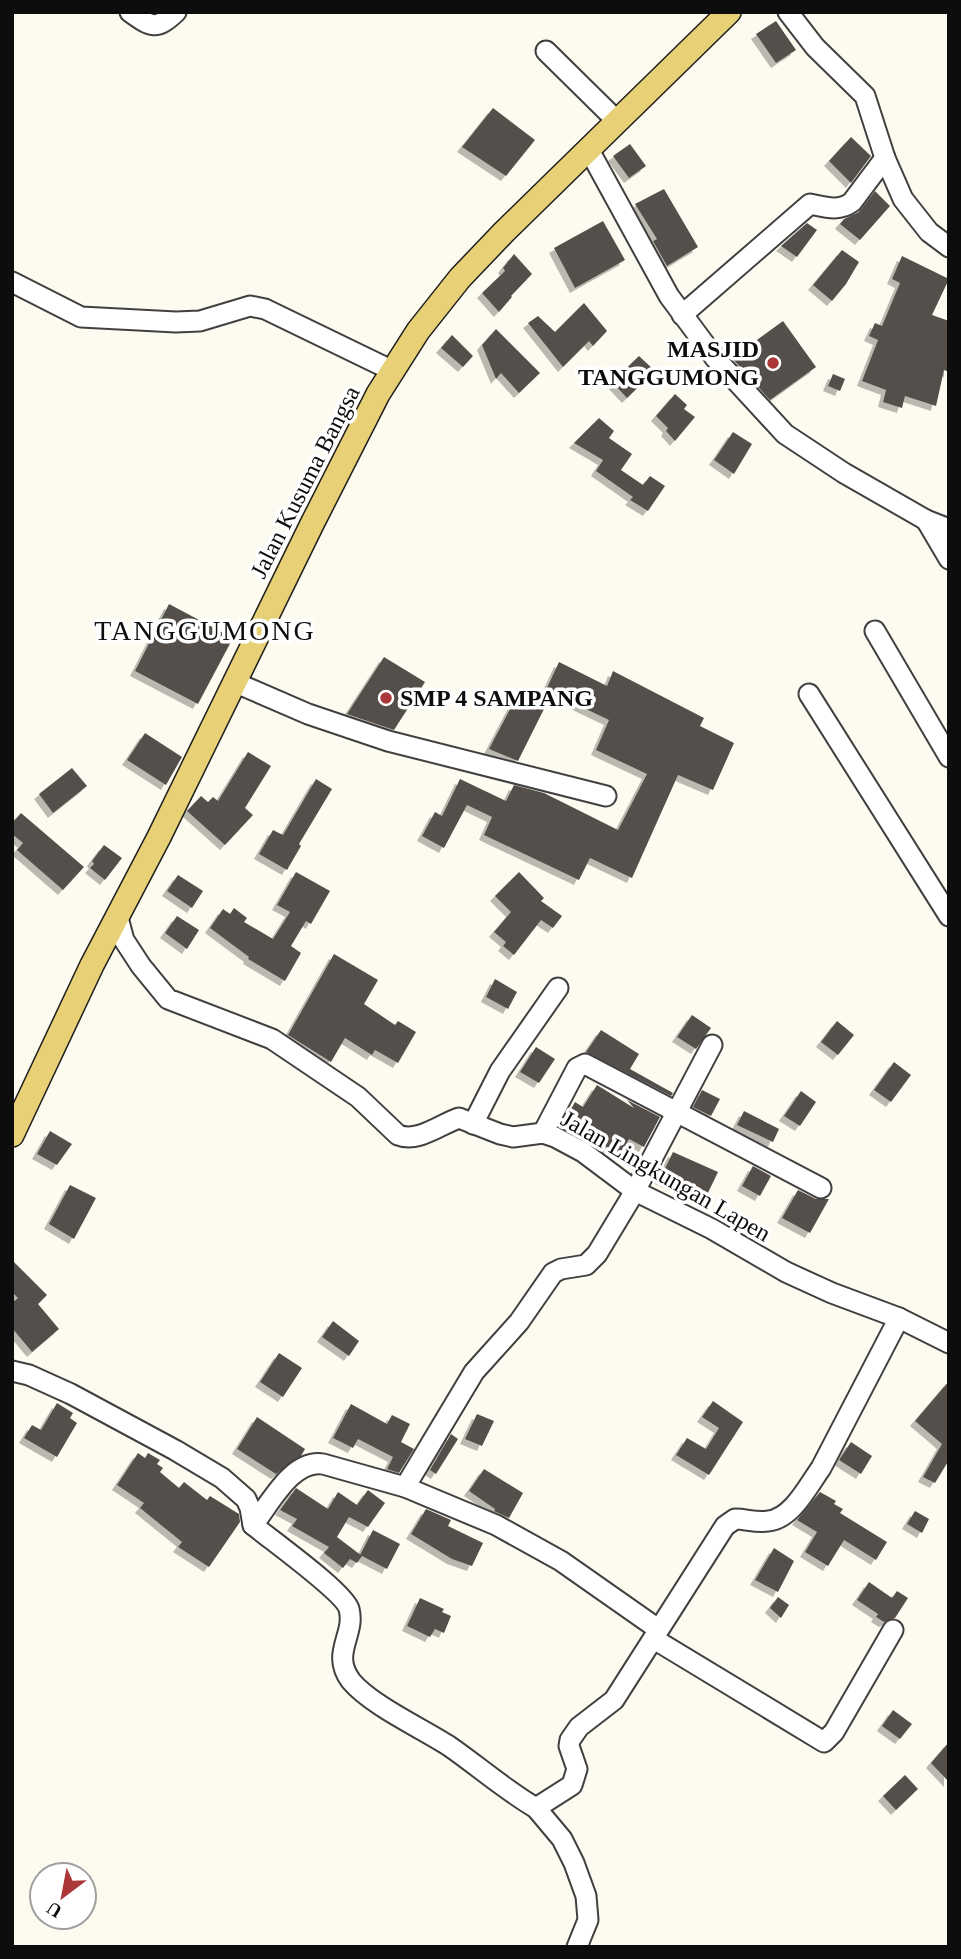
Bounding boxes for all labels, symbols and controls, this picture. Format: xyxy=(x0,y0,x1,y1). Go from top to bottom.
place label: MASJID TANGGUMONG xyxy=(578,336,759,390)
marker: MASJID TANGGUMONG xyxy=(765,355,781,371)
street label: Jalan Kusuma Bangsa xyxy=(245,381,365,582)
district label: TANGGUMONG xyxy=(94,615,316,646)
place label: SMP 4 SAMPANG xyxy=(400,685,593,711)
marker: SMP 4 SAMPANG xyxy=(378,690,394,706)
street label: Jalan Lingkungan Lapen xyxy=(557,1105,775,1247)
north arrow xyxy=(28,1861,98,1931)
text: U xyxy=(43,1897,66,1923)

